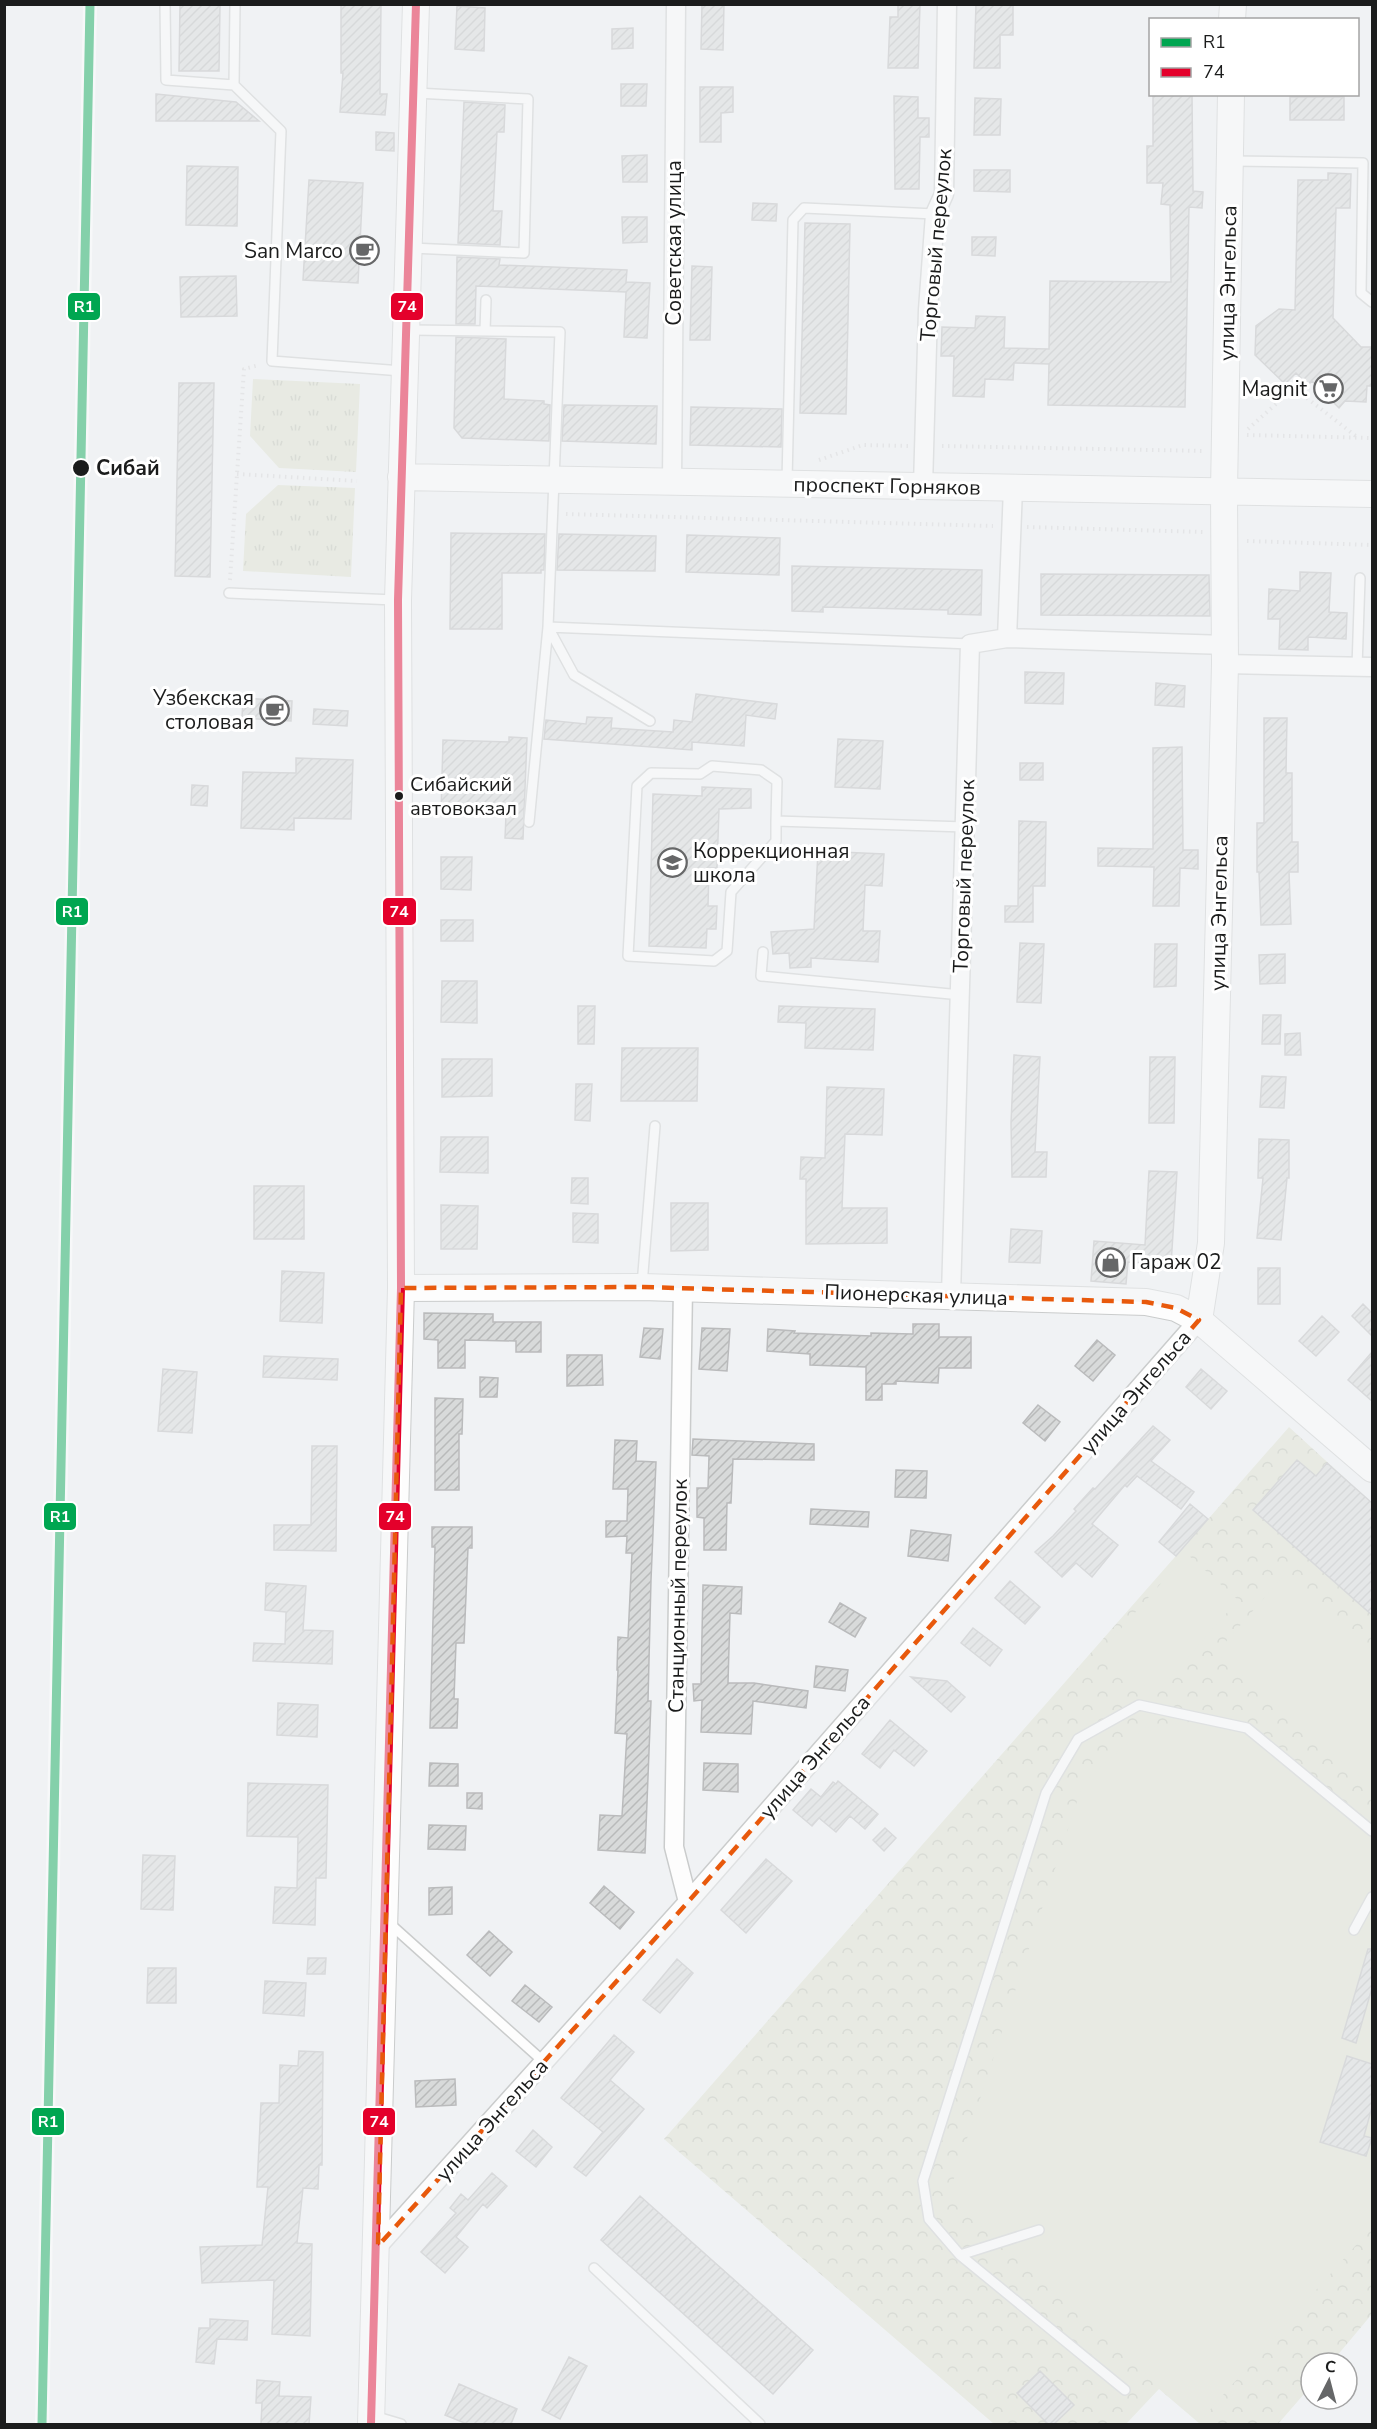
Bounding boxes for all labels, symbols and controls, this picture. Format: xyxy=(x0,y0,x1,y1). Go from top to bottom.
legend xyxy=(1149,18,1359,96)
text: R1 xyxy=(1203,30,1226,54)
text: 74 xyxy=(1203,60,1225,84)
street label: Торговый переулок xyxy=(914,146,958,343)
street label: Советская улица xyxy=(660,160,688,326)
street label: улица Энгельса xyxy=(1213,205,1243,361)
cafe icon: San Marco xyxy=(348,235,380,267)
place label: San Marco xyxy=(244,237,343,265)
line badge: R1 xyxy=(67,292,101,321)
line badge: 74 xyxy=(390,292,424,321)
text: R1 xyxy=(74,296,94,318)
text: 74 xyxy=(397,296,417,318)
supermarket icon: Magnit xyxy=(1312,373,1344,405)
place label: Magnit xyxy=(1241,375,1308,403)
place label: Сибай xyxy=(96,454,160,482)
marker: Сибай xyxy=(71,458,91,478)
street label: проспект Горняков xyxy=(793,470,981,502)
place label: Узбекская столовая xyxy=(152,684,254,736)
cafe icon: Узбекская столовая xyxy=(259,694,291,726)
place label: Сибайский автовокзал xyxy=(410,771,517,822)
street label: Торговый переулок xyxy=(947,778,981,973)
marker: Сибайский автовокзал xyxy=(393,790,405,802)
street label: улица Энгельса xyxy=(1204,835,1234,991)
place label: Коррекционная школа xyxy=(693,837,850,889)
school or university icon: Коррекционная школа xyxy=(656,847,688,879)
line badge: R1 xyxy=(55,897,89,926)
line badge: 74 xyxy=(382,897,417,926)
text: R1 xyxy=(62,901,82,923)
text: 74 xyxy=(389,901,409,923)
shop icon: Гараж 02 xyxy=(1094,1246,1126,1278)
place label: Гараж 02 xyxy=(1131,1248,1222,1276)
street label: Пионерская улица xyxy=(824,1278,1008,1312)
street label: улица Энгельса xyxy=(1074,1324,1198,1460)
street label: Станционный переулок xyxy=(662,1478,694,1713)
line badge: R1 xyxy=(43,1502,77,1531)
line badge: 74 xyxy=(378,1502,412,1531)
text: R1 xyxy=(50,1506,70,1528)
text: 74 xyxy=(385,1506,405,1528)
street label: улица Энгельса xyxy=(753,1689,877,1825)
street label: улица Энгельса xyxy=(430,2053,554,2187)
line badge: R1 xyxy=(31,2107,65,2136)
line badge: 74 xyxy=(362,2107,396,2136)
text: R1 xyxy=(38,2111,58,2133)
text: 74 xyxy=(369,2111,389,2133)
north arrow xyxy=(1299,2351,1359,2411)
text: С xyxy=(1324,2356,1337,2379)

